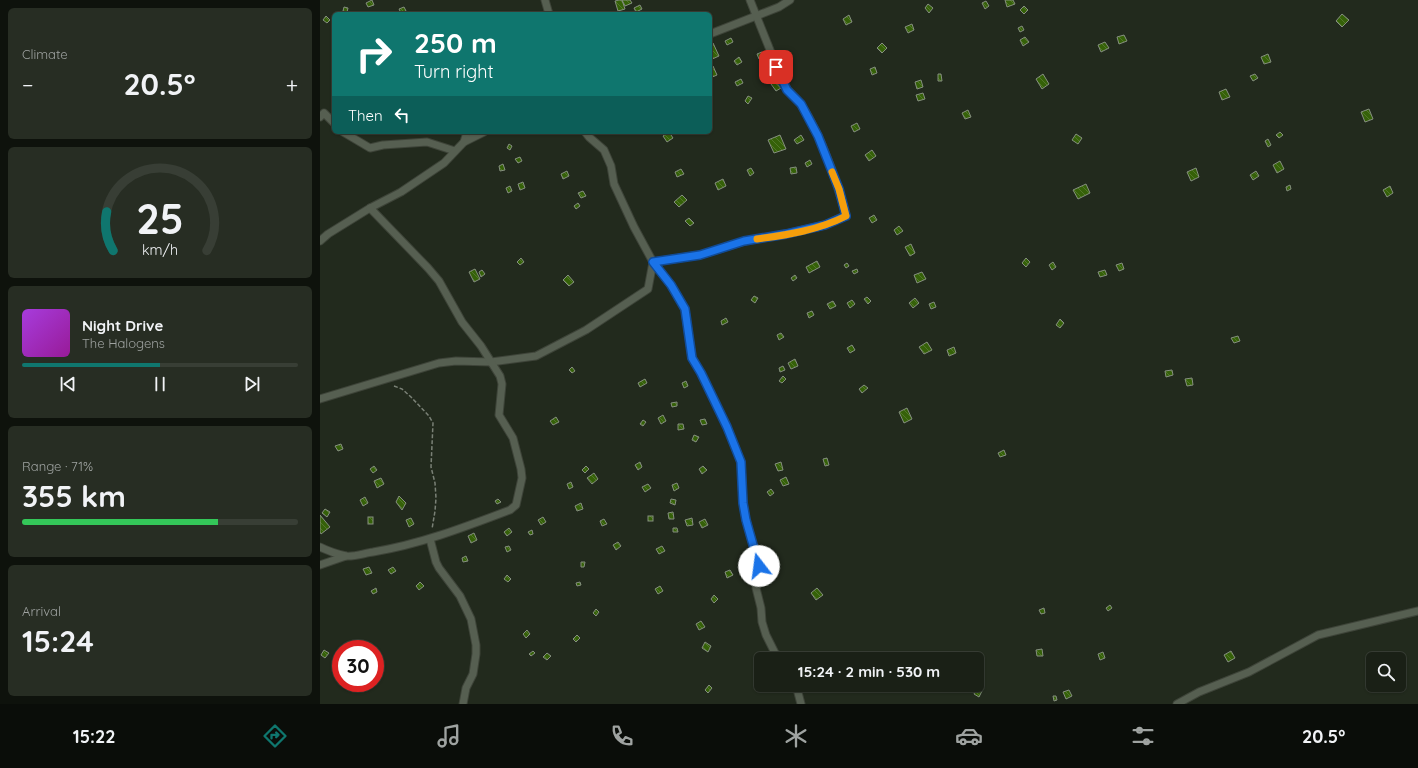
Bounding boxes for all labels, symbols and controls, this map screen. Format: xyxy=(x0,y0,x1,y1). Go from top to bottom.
text: 250 m xyxy=(414,25,497,60)
icon: right xyxy=(348,28,400,80)
text: Climate xyxy=(22,46,68,62)
pin xyxy=(759,50,793,84)
icon: arrive xyxy=(765,56,787,78)
text: Turn right xyxy=(414,60,494,83)
text: 20.5° xyxy=(124,65,196,103)
text: − xyxy=(22,71,33,99)
text: + xyxy=(286,71,298,99)
icon: left xyxy=(391,104,413,126)
text: Then xyxy=(348,106,383,125)
text: 25 xyxy=(136,192,184,244)
text: km/h xyxy=(142,240,178,258)
text: Night Drive xyxy=(82,316,163,335)
text: The Halogens xyxy=(82,335,165,351)
icon: previous xyxy=(57,373,79,395)
icon: pause xyxy=(149,373,171,395)
icon: next xyxy=(241,373,263,395)
text: Range · 71% xyxy=(22,458,93,474)
text: 355 km xyxy=(22,477,126,515)
position arrow xyxy=(738,545,780,587)
text: Arrival xyxy=(22,603,61,619)
text: 15:24 xyxy=(22,622,94,660)
speed limit sign: 30 xyxy=(332,640,384,692)
map controls xyxy=(1366,652,1406,692)
button: search xyxy=(1366,652,1406,692)
text: 15:24 · 2 min · 530 m xyxy=(798,662,940,681)
icon: directions xyxy=(261,722,289,750)
icon: music xyxy=(435,722,463,750)
icon: phone xyxy=(608,722,636,750)
icon: climate xyxy=(782,722,810,750)
icon: car xyxy=(955,722,983,750)
icon: filters xyxy=(1129,722,1157,750)
text: 15:22 xyxy=(73,725,116,748)
text: 20.5° xyxy=(1302,725,1345,748)

